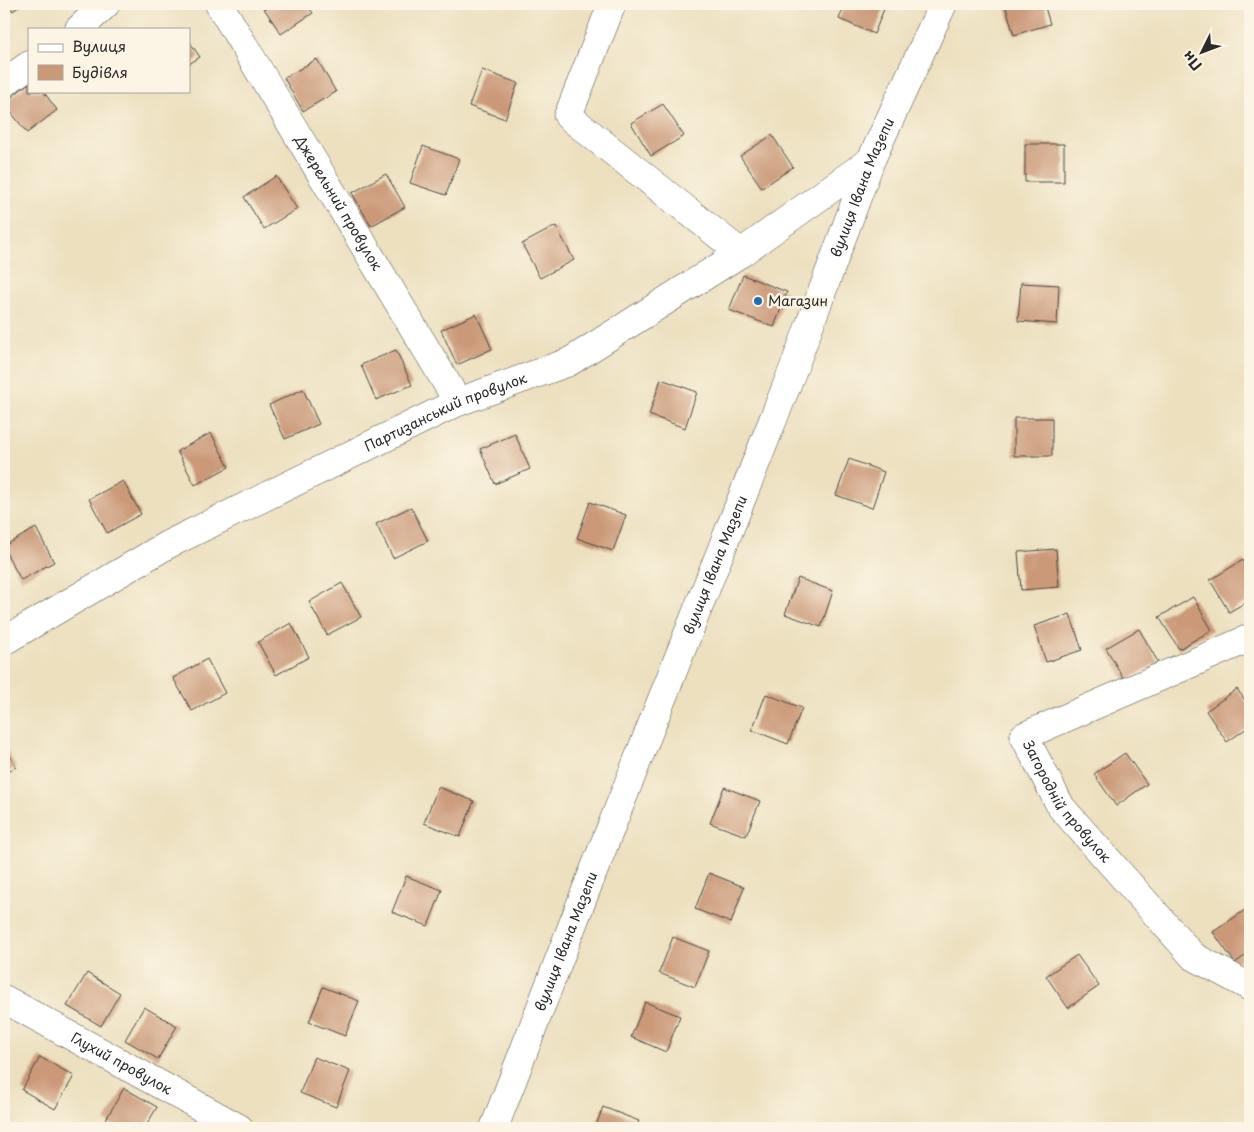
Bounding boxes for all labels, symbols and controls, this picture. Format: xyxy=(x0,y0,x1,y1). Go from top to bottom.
legend xyxy=(28,28,190,92)
north arrow xyxy=(1176,28,1226,78)
text: Вулиця xyxy=(72,34,126,57)
text: Пн xyxy=(1177,46,1207,76)
text: Будівля xyxy=(72,60,128,83)
street label: вулиця Івана Мазепи xyxy=(825,114,899,260)
street label: Джерельний провулок xyxy=(290,130,388,275)
place label: Магазин xyxy=(768,290,828,311)
marker: Магазин xyxy=(752,295,764,307)
street label: Партизанський провулок xyxy=(360,367,530,457)
street label: вулиця Івана Мазепи xyxy=(678,492,752,637)
street label: Загородній провулок xyxy=(1018,736,1117,867)
street label: вулиця Івана Мазепи xyxy=(529,868,602,1014)
street label: Глухий провулок xyxy=(67,1027,177,1100)

